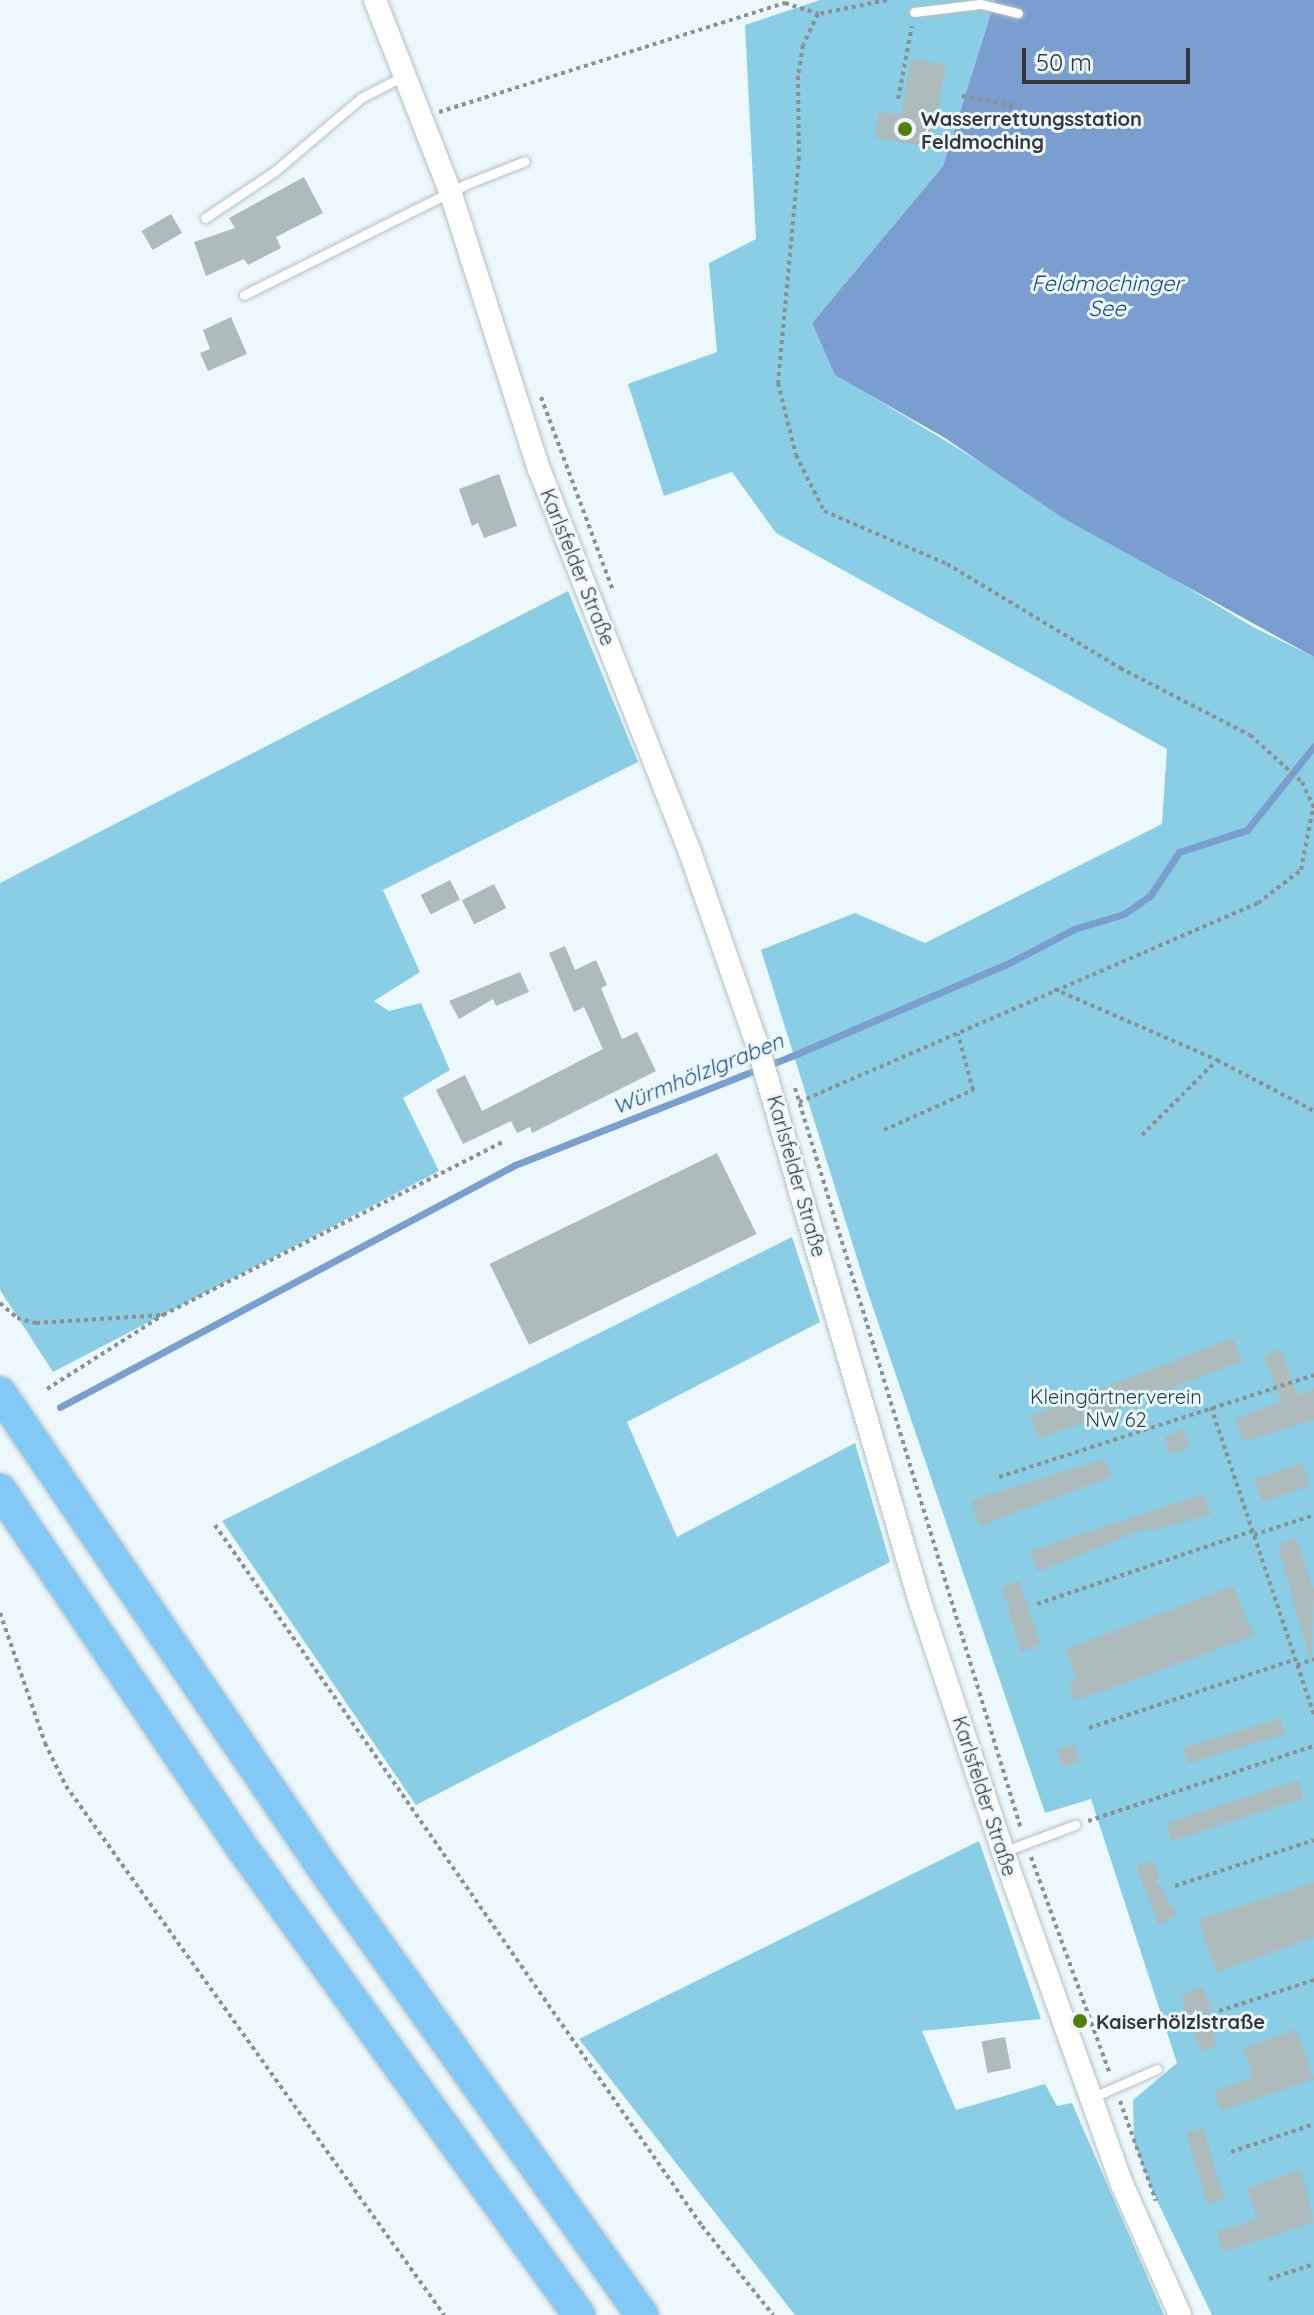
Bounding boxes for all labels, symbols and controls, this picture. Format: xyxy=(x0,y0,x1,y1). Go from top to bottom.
scale bar xyxy=(1026,32,1194,82)
text: 50 m xyxy=(1036,47,1092,77)
place label: Wasserrettungsstation Feldmoching xyxy=(921,106,1142,153)
marker: Wasserrettungsstation Feldmoching xyxy=(896,120,914,138)
water label: Feldmochinger See xyxy=(1031,270,1183,322)
street label: Karlsfelder Straße xyxy=(536,485,620,649)
water label: Würmhölzlgraben xyxy=(609,1028,787,1120)
street label: Karlsfelder Straße xyxy=(762,1092,832,1260)
park label: Kleingärtnerverein NW 62 xyxy=(1030,1385,1202,1432)
street label: Karlsfelder Straße xyxy=(948,1713,1022,1879)
place label: Kaiserhölzlstraße xyxy=(1096,2009,1265,2033)
marker: Kaiserhölzlstraße xyxy=(1071,2012,1089,2030)

